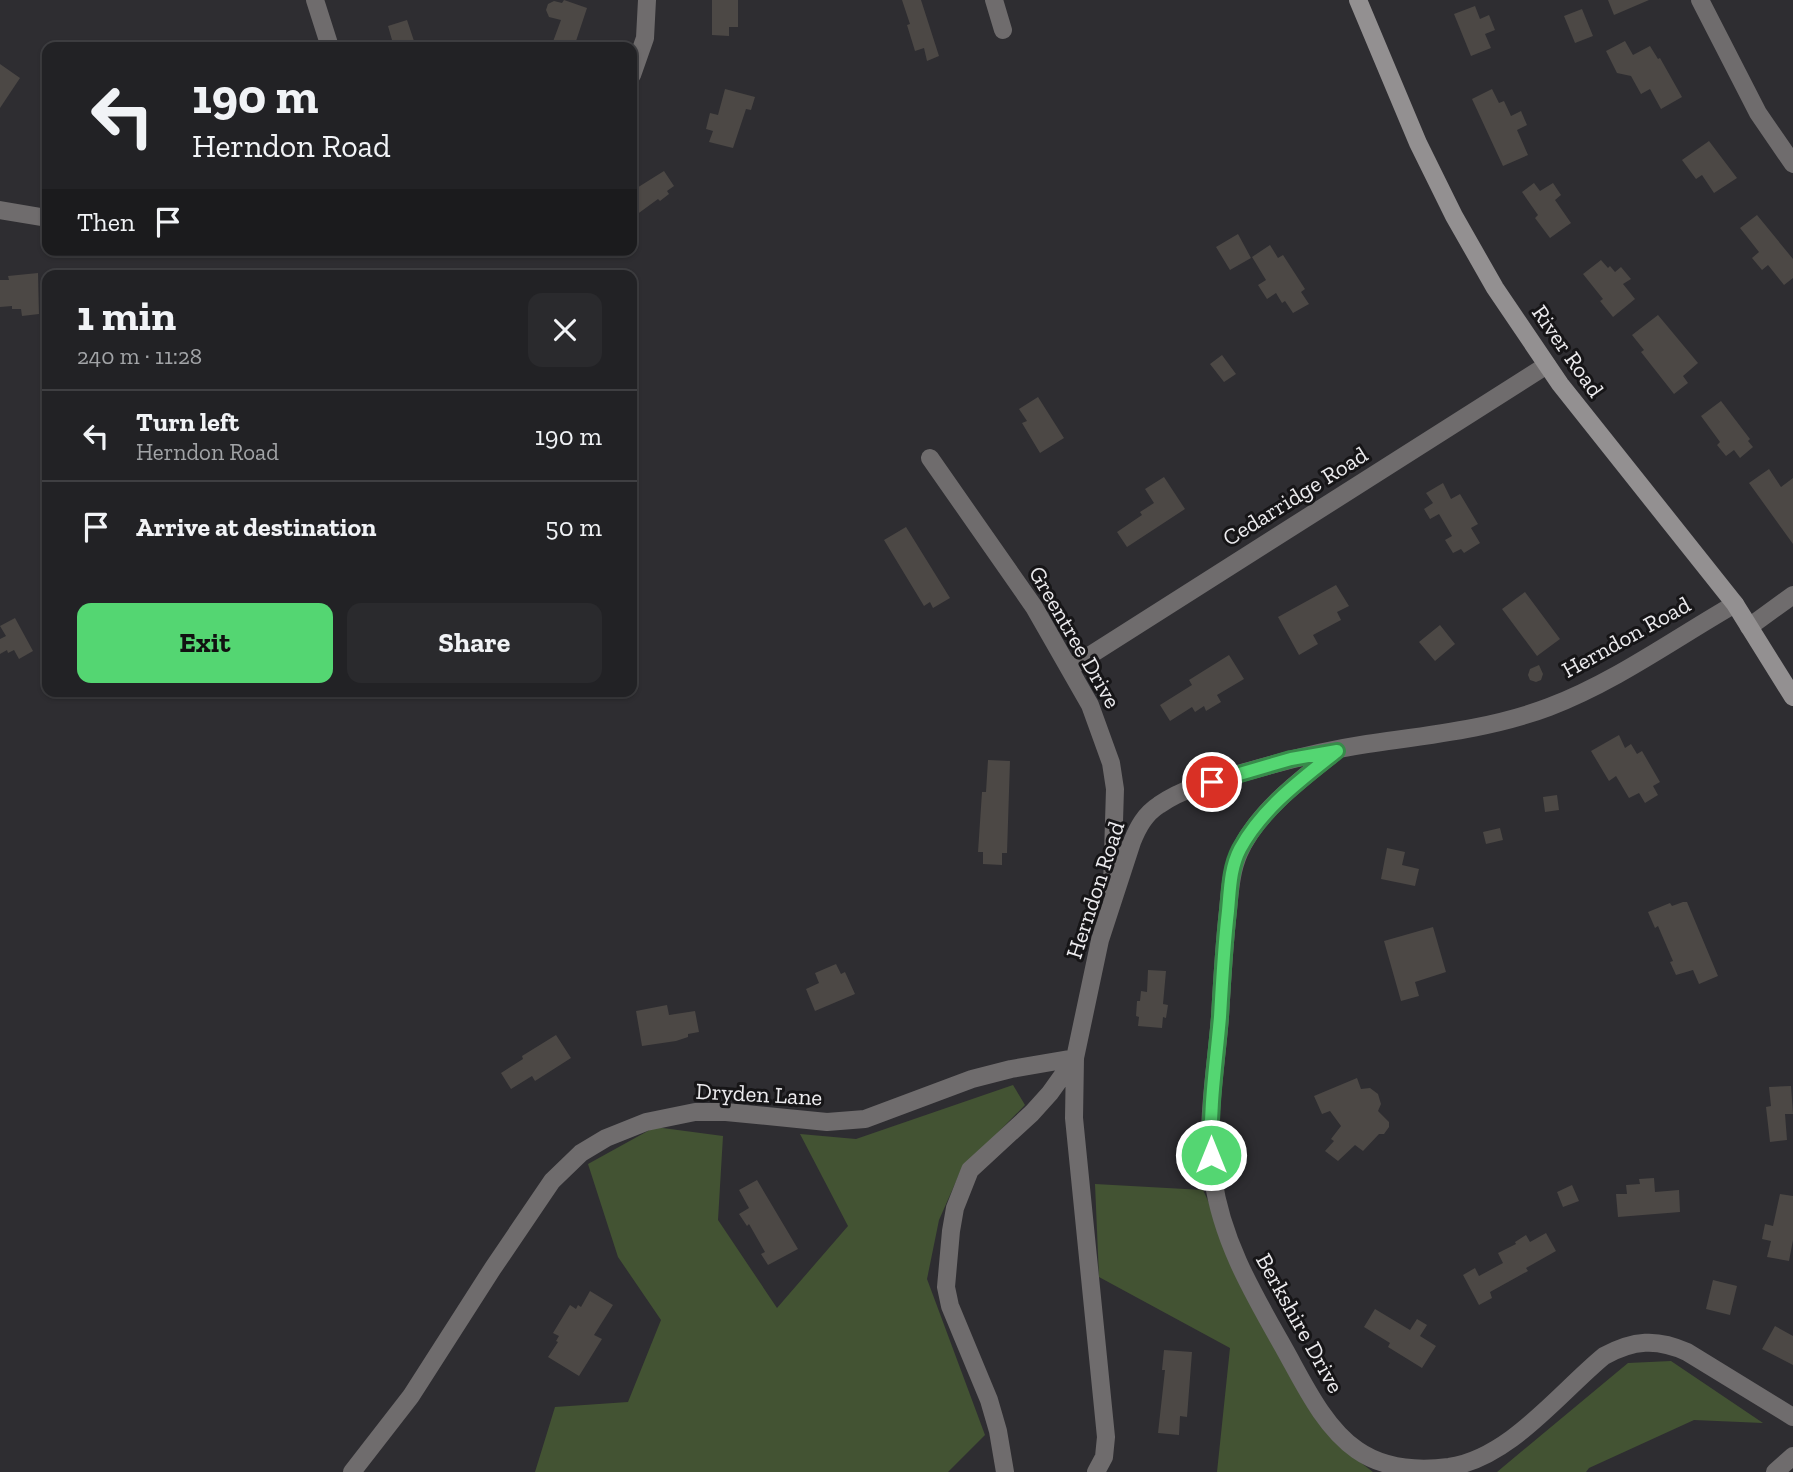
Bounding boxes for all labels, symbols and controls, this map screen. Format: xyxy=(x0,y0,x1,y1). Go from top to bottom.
text: 190 m xyxy=(192,67,318,126)
icon: left xyxy=(77,70,168,161)
text: Herndon Road xyxy=(192,127,391,165)
icon: arrive xyxy=(149,203,187,241)
text: Then xyxy=(77,206,135,238)
text: 1 min xyxy=(77,290,176,341)
button: close xyxy=(528,293,602,367)
street label: River Road xyxy=(1526,299,1610,403)
text: 240 m · 11:28 xyxy=(77,342,202,370)
text: Turn left xyxy=(136,406,239,438)
icon: left xyxy=(77,417,115,455)
text: 190 m xyxy=(535,420,602,452)
text: Herndon Road xyxy=(136,438,279,466)
street label: Cedarridge Road xyxy=(1217,440,1373,552)
icon: arrive xyxy=(77,508,115,546)
text: Arrive at destination xyxy=(136,511,376,543)
text: 50 m xyxy=(545,511,602,543)
street label: Greentree Drive xyxy=(1023,561,1127,713)
street label: Herndon Road xyxy=(1557,590,1696,684)
button: Exit xyxy=(77,603,333,683)
button: Share xyxy=(347,603,602,683)
pin xyxy=(1182,752,1242,812)
icon: arrive xyxy=(1193,763,1231,801)
street label: Herndon Road xyxy=(1060,817,1130,962)
street label: Dryden Lane xyxy=(695,1077,823,1111)
position arrow xyxy=(1174,1118,1248,1192)
street label: Berkshire Drive xyxy=(1250,1248,1350,1398)

